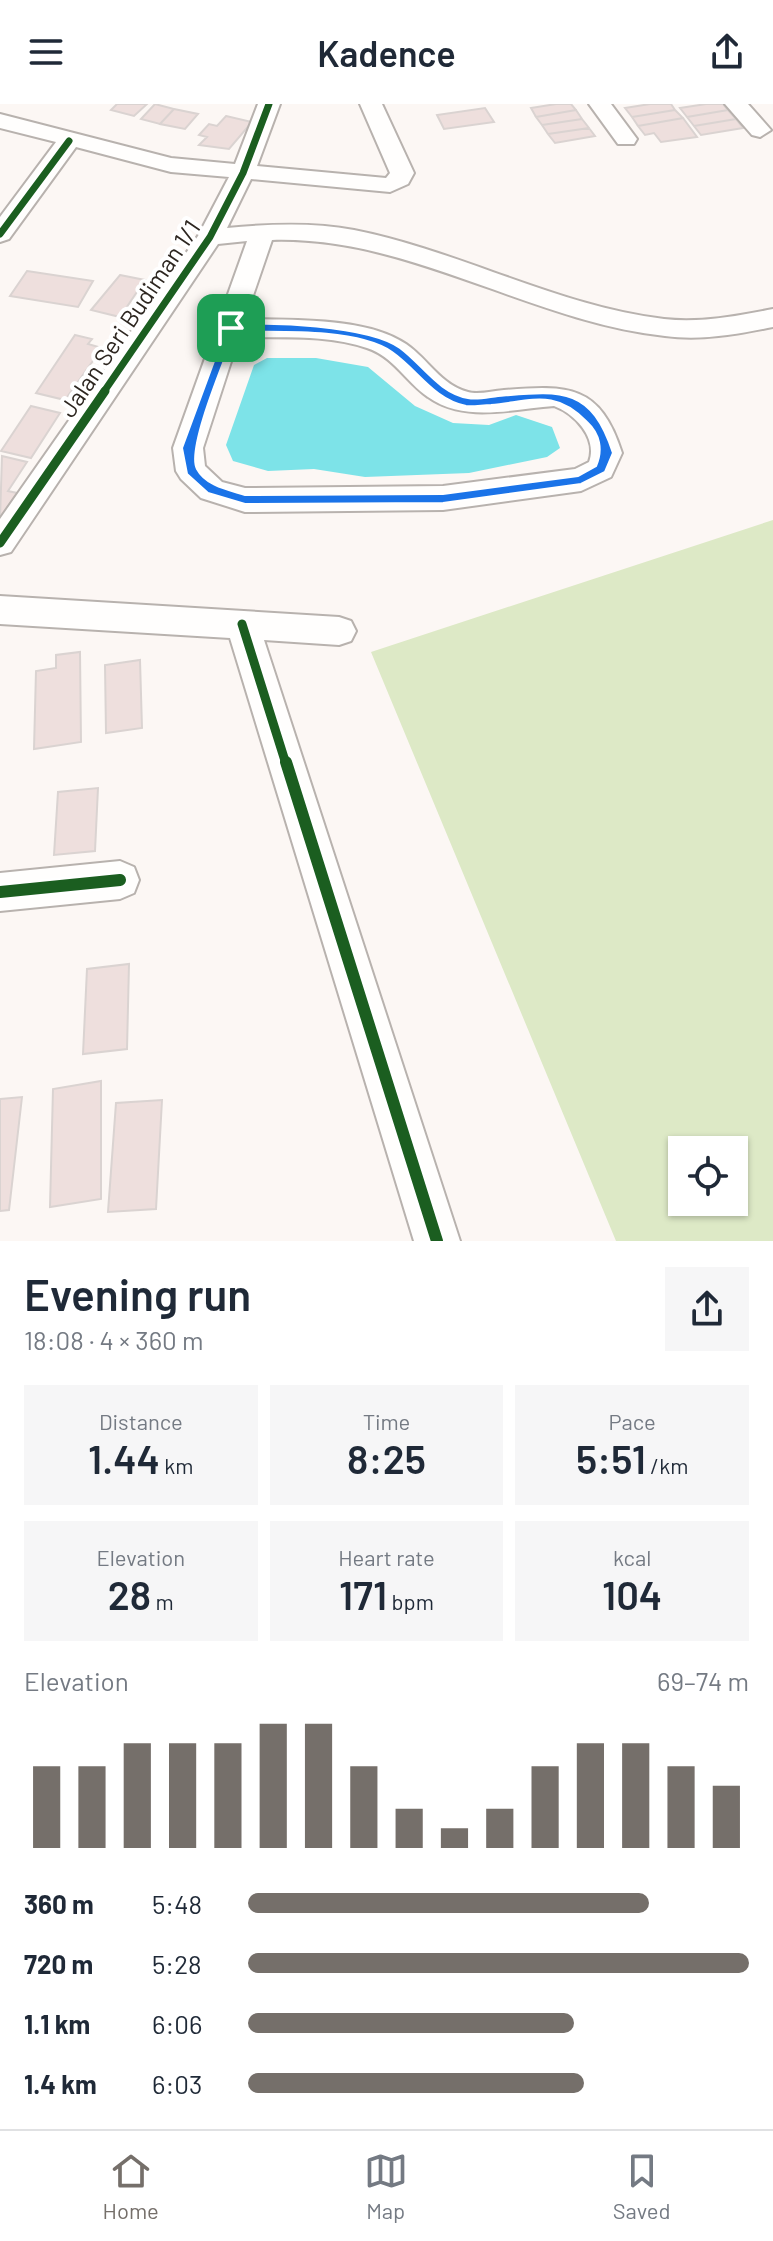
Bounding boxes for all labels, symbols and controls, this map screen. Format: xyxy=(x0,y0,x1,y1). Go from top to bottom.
icon: menu xyxy=(24,30,68,74)
icon: share xyxy=(705,30,749,74)
text: Kadence xyxy=(317,31,456,74)
street label: Jalan Seri Budiman 1/1 xyxy=(52,214,206,422)
pin xyxy=(197,294,265,362)
icon: arrive xyxy=(209,306,253,350)
map controls xyxy=(668,1136,748,1216)
button: locate xyxy=(668,1136,748,1216)
text: Evening run xyxy=(24,1267,251,1320)
button: share xyxy=(665,1267,749,1351)
text: 18:08 · 4 × 360 m xyxy=(24,1324,203,1355)
text: Distance xyxy=(99,1408,183,1434)
text: Time xyxy=(363,1408,410,1434)
text: Pace xyxy=(609,1408,656,1434)
text: 1.44 xyxy=(88,1434,160,1482)
text: 8:25 xyxy=(347,1434,426,1482)
text: 5:51 xyxy=(576,1434,646,1482)
text: km xyxy=(160,1452,194,1478)
text: /km xyxy=(646,1452,688,1478)
text: Elevation xyxy=(97,1544,185,1570)
text: Heart rate xyxy=(338,1544,435,1570)
text: kcal xyxy=(613,1544,651,1570)
text: 28 xyxy=(108,1570,151,1618)
text: 171 xyxy=(339,1570,387,1618)
text: 104 xyxy=(602,1570,662,1618)
text: m xyxy=(151,1588,174,1614)
text: bpm xyxy=(387,1588,434,1614)
text: Elevation xyxy=(24,1665,129,1696)
text: 69–74 m xyxy=(657,1665,749,1696)
text: 360 m xyxy=(24,1888,94,1919)
text: 5:48 xyxy=(152,1888,202,1919)
text: 720 m xyxy=(24,1948,93,1979)
text: 5:28 xyxy=(152,1948,202,1979)
text: 1.1 km xyxy=(24,2008,90,2039)
text: 6:06 xyxy=(152,2008,202,2039)
text: 1.4 km xyxy=(24,2068,97,2099)
text: 6:03 xyxy=(152,2068,202,2099)
tab: Home xyxy=(103,2149,159,2223)
tab: Map xyxy=(364,2149,408,2223)
tab: Saved xyxy=(613,2149,670,2223)

